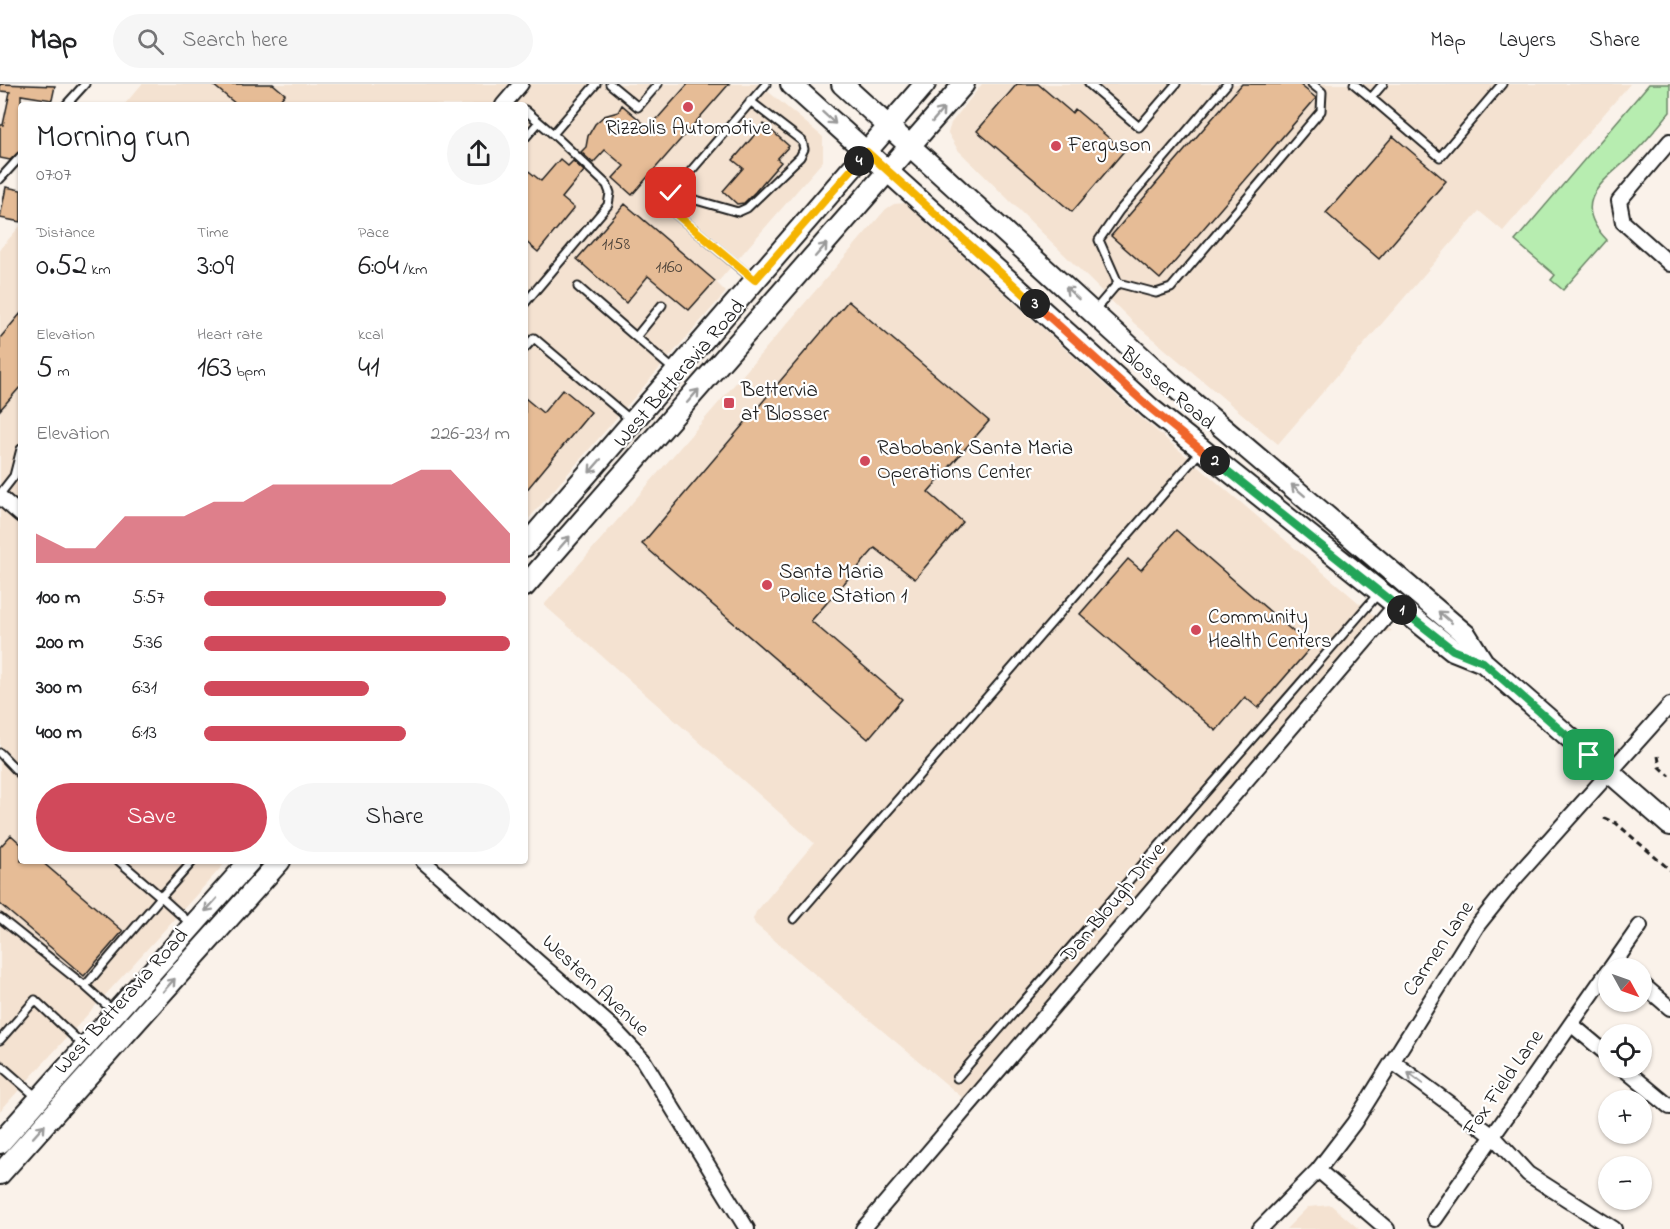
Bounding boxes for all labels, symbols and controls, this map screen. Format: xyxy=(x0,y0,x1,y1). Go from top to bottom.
search box xyxy=(113,14,533,68)
text: Map xyxy=(30,21,77,62)
icon: search xyxy=(134,25,167,58)
text: Search here xyxy=(182,25,288,57)
text: Map xyxy=(1430,26,1466,56)
text: Layers xyxy=(1499,26,1556,56)
text: Share xyxy=(1589,26,1640,56)
marker: Rizzolis Automotive xyxy=(681,100,695,114)
one-way arrow xyxy=(932,107,945,123)
one-way arrow xyxy=(821,111,836,125)
text: Morning run xyxy=(36,114,190,162)
place label: Rizzolis Automotive xyxy=(605,114,771,144)
button: share xyxy=(447,122,510,185)
place label: Ferguson xyxy=(1067,131,1151,163)
marker: Ferguson xyxy=(1049,139,1063,153)
pin: 4 xyxy=(844,146,874,176)
text: 4 xyxy=(856,149,862,173)
text: 07:07 xyxy=(36,161,71,190)
pin xyxy=(645,167,696,218)
icon: check xyxy=(654,176,687,209)
text: Distance xyxy=(36,221,95,245)
text: Time xyxy=(197,221,229,245)
text: Pace xyxy=(358,221,389,245)
house number: 1158 xyxy=(602,232,630,258)
one-way arrow xyxy=(814,243,828,258)
text: 0.52 xyxy=(36,245,87,289)
text: 3:09 xyxy=(197,245,234,289)
text: 6:04 xyxy=(358,245,399,289)
house number: 1160 xyxy=(655,255,683,281)
text: km xyxy=(87,258,111,282)
text: /km xyxy=(399,258,427,282)
one-way arrow xyxy=(1065,286,1080,300)
pin: 3 xyxy=(1020,289,1050,319)
text: 3 xyxy=(1032,292,1038,316)
street label: West Betteravia Road xyxy=(607,293,753,455)
text: Elevation xyxy=(36,323,95,347)
text: Heart rate xyxy=(197,323,263,347)
text: kcal xyxy=(358,323,383,347)
street label: Blosser Road xyxy=(1112,340,1221,438)
text: 5 xyxy=(36,347,53,391)
text: 163 xyxy=(197,347,232,391)
text: 41 xyxy=(358,347,380,391)
text: m xyxy=(53,360,70,384)
text: bpm xyxy=(232,360,266,384)
place label: Bettervia at Blosser xyxy=(740,376,830,430)
one-way arrow xyxy=(686,389,700,404)
marker: Bettervia at Blosser xyxy=(722,396,736,410)
text: Elevation xyxy=(36,420,110,449)
text: 226–231 m xyxy=(430,420,510,449)
place label: Rabobank Santa Maria Operations Center xyxy=(877,434,1073,488)
pin: 2 xyxy=(1200,446,1230,476)
text: 2 xyxy=(1211,449,1219,473)
marker: Rabobank Santa Maria Operations Center xyxy=(858,454,872,468)
one-way arrow xyxy=(588,458,601,474)
one-way arrow xyxy=(1291,483,1306,497)
one-way arrow xyxy=(557,536,571,551)
place label: Santa Maria Police Station 1 xyxy=(779,558,908,612)
marker: Santa Maria Police Station 1 xyxy=(760,578,774,592)
text: 100 m xyxy=(36,584,80,613)
text: 5:57 xyxy=(132,584,165,613)
pin: 1 xyxy=(1387,595,1417,625)
text: 1 xyxy=(1399,598,1405,622)
place label: Community Health Centers xyxy=(1208,603,1332,657)
one-way arrow xyxy=(1437,611,1453,624)
marker: Community Health Centers xyxy=(1189,623,1203,637)
text: 200 m xyxy=(36,629,84,658)
text: 5:36 xyxy=(132,629,162,658)
text: 300 m xyxy=(36,674,82,703)
text: 6:31 xyxy=(132,674,157,703)
text: 400 m xyxy=(36,719,82,748)
text: 6:13 xyxy=(132,719,157,748)
pin xyxy=(1563,729,1614,780)
icon: arrive xyxy=(1572,738,1605,771)
button: Save xyxy=(36,783,267,852)
button: Share xyxy=(279,783,510,852)
street label: Dan Blough Drive xyxy=(1054,836,1175,972)
street label: Carmen Lane xyxy=(1396,895,1482,1003)
one-way arrow xyxy=(204,897,218,912)
street label: West Betteravia Road xyxy=(48,922,196,1082)
street label: Western Avenue xyxy=(534,928,656,1044)
north arrow xyxy=(1598,958,1652,1012)
map controls xyxy=(1598,958,1652,1210)
one-way arrow xyxy=(162,978,176,993)
street label: Fox Field Lane xyxy=(1456,1023,1552,1143)
button: locate xyxy=(1598,1024,1652,1078)
one-way arrow xyxy=(1407,1072,1423,1085)
button: + xyxy=(1598,1090,1652,1144)
one-way arrow xyxy=(32,1124,46,1139)
button: − xyxy=(1598,1156,1652,1210)

